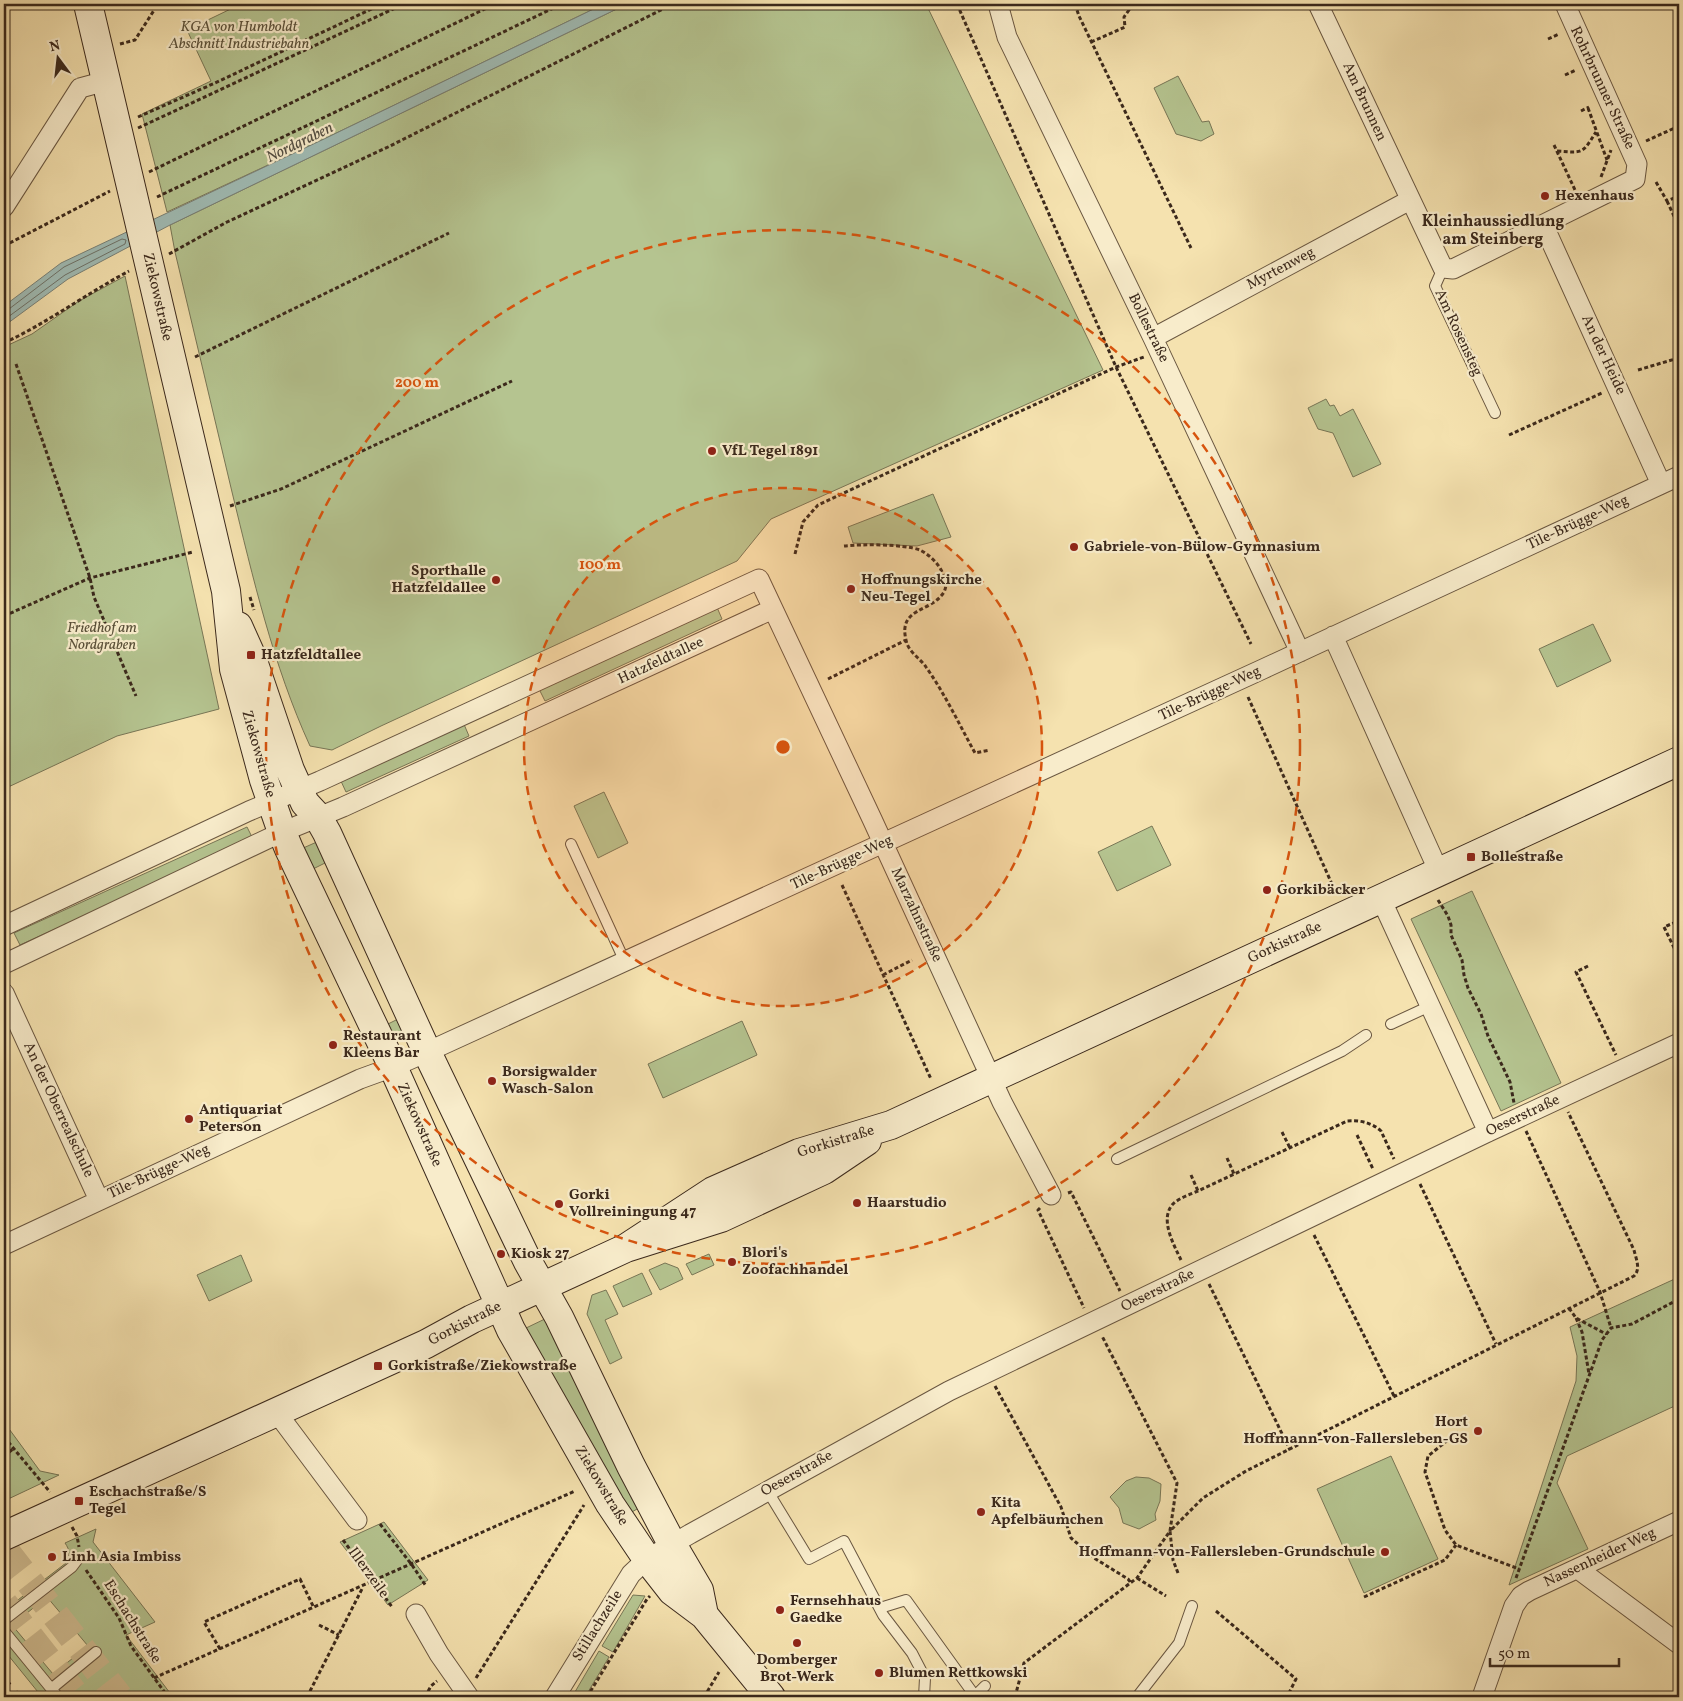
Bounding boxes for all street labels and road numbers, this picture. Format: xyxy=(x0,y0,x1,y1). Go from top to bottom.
street label: Rohrbrunner Straße xyxy=(1564,23,1640,153)
street label: Am Brunnen xyxy=(1337,59,1391,145)
street label: Myrtenweg xyxy=(1243,242,1319,296)
street label: Ziekowstraße xyxy=(137,251,177,343)
street label: Am Rosensteg xyxy=(1429,286,1487,380)
street label: Bollestraße xyxy=(1122,290,1174,366)
street label: An der Heide xyxy=(1575,312,1631,398)
street label: Tile-Brügge-Weg xyxy=(1524,490,1633,556)
street label: Hatzfeldtallee xyxy=(615,632,707,690)
street label: Tile-Brügge-Weg xyxy=(1156,661,1265,727)
street label: Ziekowstraße xyxy=(236,708,280,800)
street label: Tile-Brügge-Weg xyxy=(788,830,897,896)
street label: Marzahnstraße xyxy=(885,864,947,966)
street label: Gorkistraße xyxy=(1245,917,1325,969)
street label: An der Oberrealschule xyxy=(17,1039,99,1181)
street label: Ziekowstraße xyxy=(391,1080,447,1170)
street label: Oeserstraße xyxy=(1483,1090,1563,1142)
street label: Gorkistraße xyxy=(795,1120,877,1164)
street label: Tile-Brügge-Weg xyxy=(105,1139,214,1205)
street label: Oeserstraße xyxy=(1118,1264,1198,1318)
street label: Gorkistraße xyxy=(425,1297,505,1351)
street label: Ziekowstraße xyxy=(569,1442,633,1530)
street label: Oeserstraße xyxy=(757,1446,837,1502)
street label: Nassenheider Weg xyxy=(1541,1523,1660,1593)
street label: Illerzeile xyxy=(342,1543,394,1603)
street label: Eschachstraße xyxy=(98,1576,166,1668)
street label: Stillachzeile xyxy=(568,1586,628,1666)

